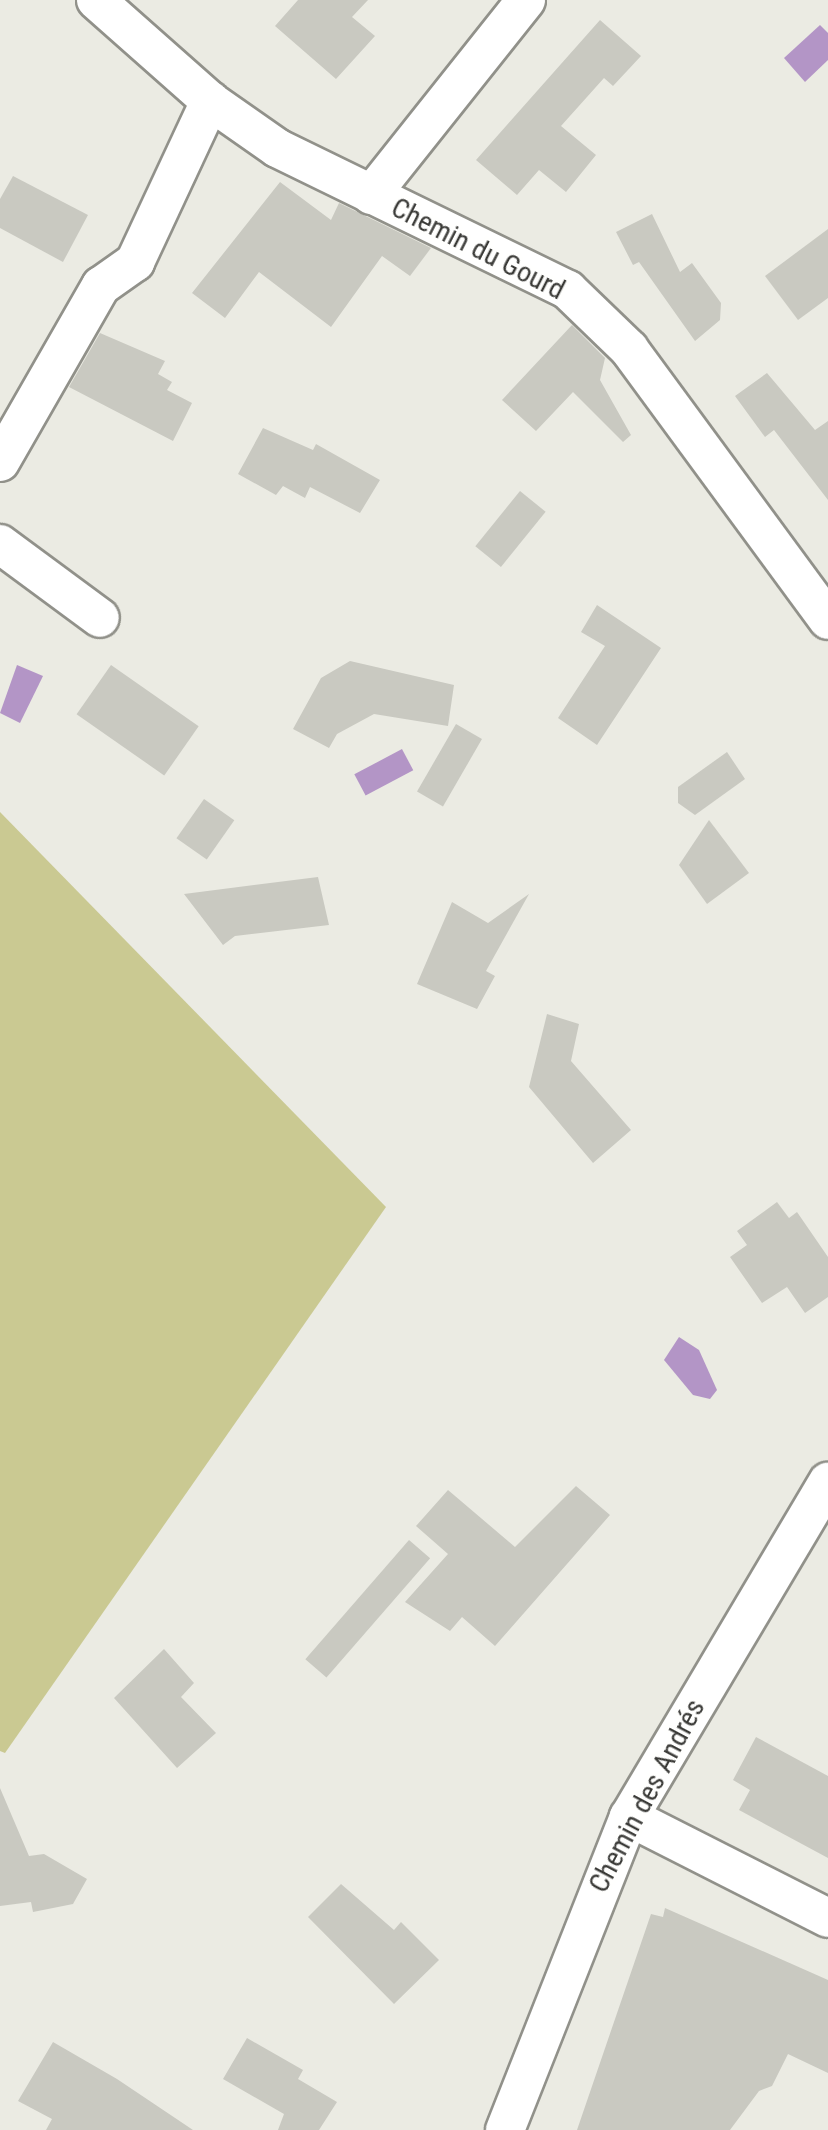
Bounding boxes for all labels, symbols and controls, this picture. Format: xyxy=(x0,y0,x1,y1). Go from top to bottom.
street label: Chemin du Gourd xyxy=(386,191,570,307)
street label: Chemin des Andrés xyxy=(582,1694,712,1898)

